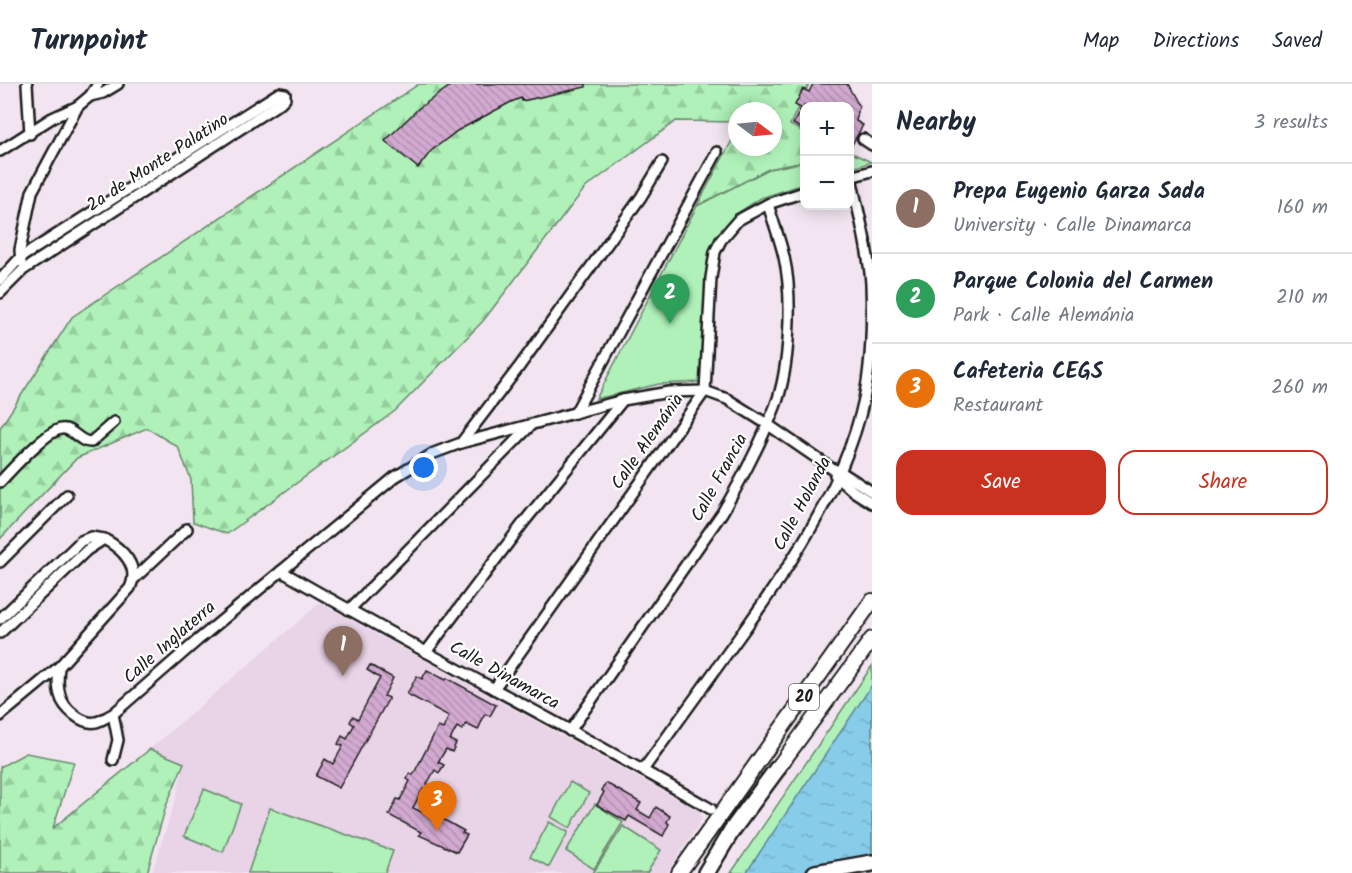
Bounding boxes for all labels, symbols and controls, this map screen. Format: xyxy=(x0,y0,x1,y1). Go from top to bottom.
text: Turnpoint xyxy=(30,19,148,64)
text: Map xyxy=(1083,25,1119,58)
text: Directions xyxy=(1152,25,1239,58)
text: Saved xyxy=(1272,25,1322,58)
north arrow xyxy=(728,102,782,156)
map controls xyxy=(800,102,854,210)
button: + xyxy=(800,102,854,156)
text: Nearby xyxy=(896,102,976,144)
street label: 2a de Monte Palatino xyxy=(81,106,235,220)
text: 3 results xyxy=(1254,107,1328,139)
button: − xyxy=(800,156,854,210)
text: Prepa Eugenio Garza Sada xyxy=(953,175,1205,210)
text: 1 xyxy=(912,192,919,224)
text: 160 m xyxy=(1277,192,1328,224)
text: University · Calle Dinamarca xyxy=(953,210,1192,242)
text: Parque Colonia del Carmen xyxy=(953,265,1213,300)
pin: 2 xyxy=(650,274,690,324)
text: 2 xyxy=(910,282,921,314)
text: 210 m xyxy=(1276,282,1328,314)
text: Park · Calle Alemánia xyxy=(953,300,1134,332)
text: Cafeteria CEGS xyxy=(953,355,1103,390)
text: 3 xyxy=(910,372,921,404)
text: 260 m xyxy=(1271,372,1328,404)
street label: Calle Alemánia xyxy=(604,388,692,496)
text: Restaurant xyxy=(953,390,1043,422)
street label: Calle Francia xyxy=(684,428,756,528)
button: Save xyxy=(896,450,1106,515)
button: Share xyxy=(1118,450,1328,515)
street label: Calle Holanda xyxy=(766,452,840,556)
your location xyxy=(409,453,438,482)
street label: Calle Inglaterra xyxy=(117,594,223,692)
pin: 1 xyxy=(324,626,362,676)
street label: Calle Dinamarca xyxy=(443,634,565,718)
road number: 20 xyxy=(789,684,819,710)
pin: 3 xyxy=(418,782,456,831)

